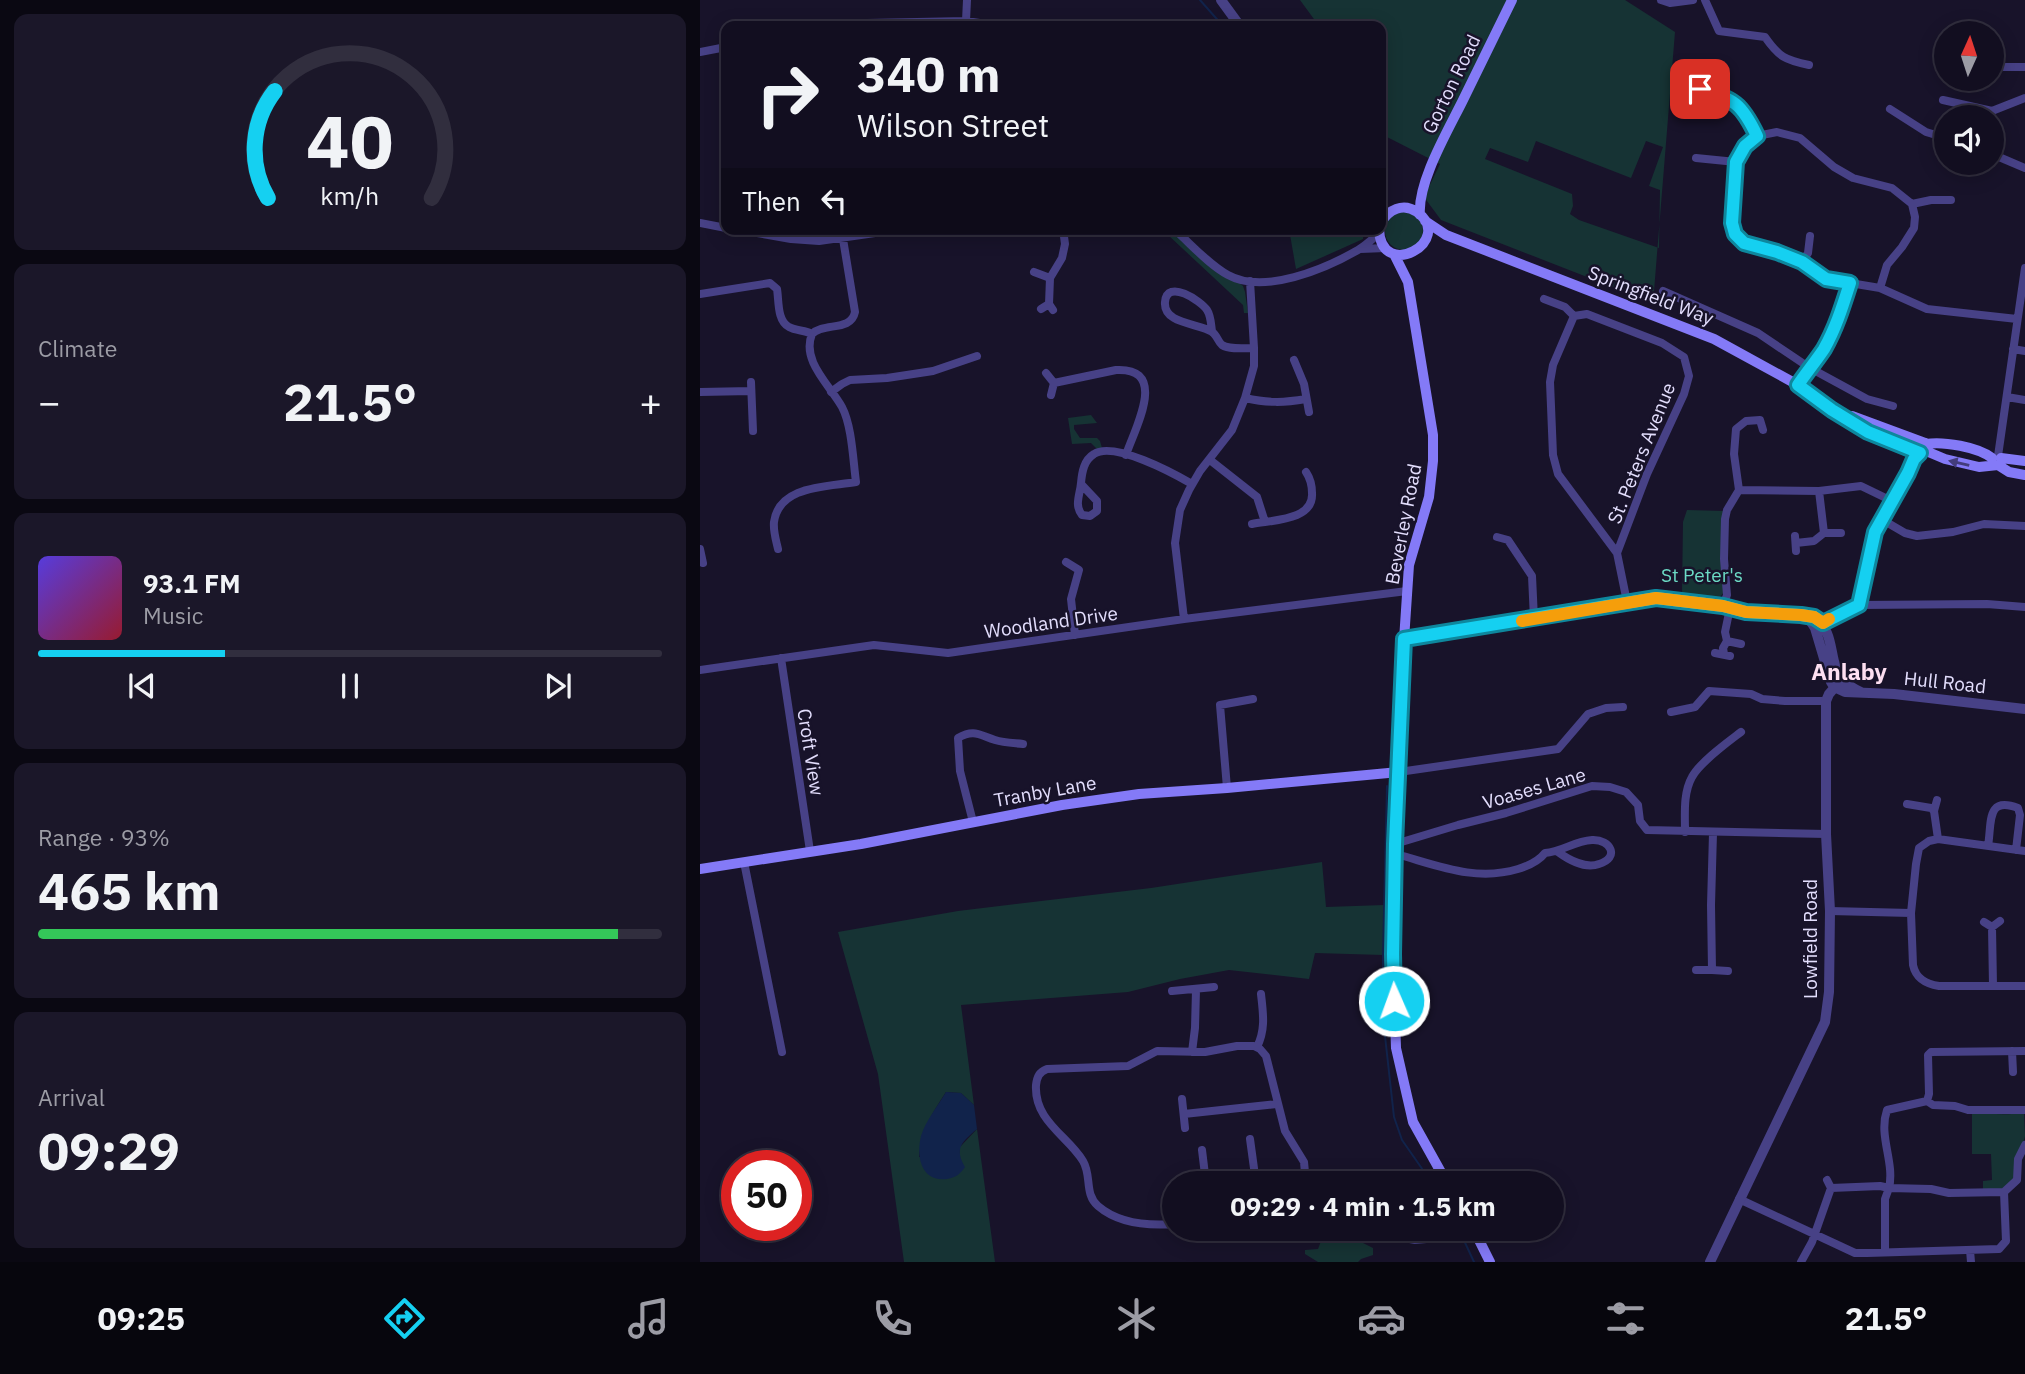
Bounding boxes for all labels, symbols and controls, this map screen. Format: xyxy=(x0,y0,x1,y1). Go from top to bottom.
north arrow xyxy=(1934,21,2004,91)
map controls xyxy=(1934,21,2004,175)
street label: Gorton Road xyxy=(1417,31,1485,137)
text: 340 m xyxy=(857,42,1001,105)
icon: right xyxy=(742,49,833,140)
pin xyxy=(1670,59,1730,119)
icon: arrive xyxy=(1681,70,1719,108)
text: 40 xyxy=(306,93,394,188)
text: Wilson Street xyxy=(857,104,1049,146)
button: sound xyxy=(1934,105,2004,175)
text: km/h xyxy=(321,179,379,212)
icon: left xyxy=(815,182,853,220)
text: Then xyxy=(742,184,801,218)
street label: Springfield Way xyxy=(1585,260,1718,330)
text: Climate xyxy=(38,333,117,363)
text: 21.5° xyxy=(283,368,417,435)
text: − xyxy=(38,377,61,426)
text: + xyxy=(639,377,662,426)
street label: St. Peters Avenue xyxy=(1602,379,1680,527)
one-way arrow xyxy=(1948,457,1970,468)
street label: Beverley Road xyxy=(1380,462,1426,586)
park label: St Peter's xyxy=(1661,563,1743,587)
text: 93.1 FM xyxy=(143,566,241,600)
text: Music xyxy=(143,600,203,630)
street label: Woodland Drive xyxy=(983,601,1119,643)
district label: Anlaby xyxy=(1811,656,1887,686)
street label: Hull Road xyxy=(1903,666,1987,698)
icon: previous xyxy=(123,667,161,705)
icon: pause xyxy=(331,667,369,705)
icon: next xyxy=(539,667,577,705)
street label: Croft View xyxy=(792,707,830,797)
street label: Voases Lane xyxy=(1480,762,1588,814)
street label: Tranby Lane xyxy=(992,770,1098,812)
text: Range · 93% xyxy=(38,822,170,852)
text: 465 km xyxy=(38,857,220,924)
street label: Lowfield Road xyxy=(1798,879,1822,999)
position arrow xyxy=(1357,964,1431,1038)
text: Arrival xyxy=(38,1082,105,1112)
text: 09:29 xyxy=(38,1117,180,1184)
speed limit sign: 50 xyxy=(721,1150,812,1241)
text: 09:29 · 4 min · 1.5 km xyxy=(1230,1189,1496,1223)
icon: directions xyxy=(380,1294,429,1343)
icon: music xyxy=(624,1294,673,1343)
icon: phone xyxy=(868,1294,917,1343)
icon: climate xyxy=(1112,1294,1161,1343)
icon: car xyxy=(1357,1294,1406,1343)
icon: filters xyxy=(1601,1294,1650,1343)
text: 09:25 xyxy=(98,1297,185,1339)
text: 21.5° xyxy=(1845,1297,1927,1339)

